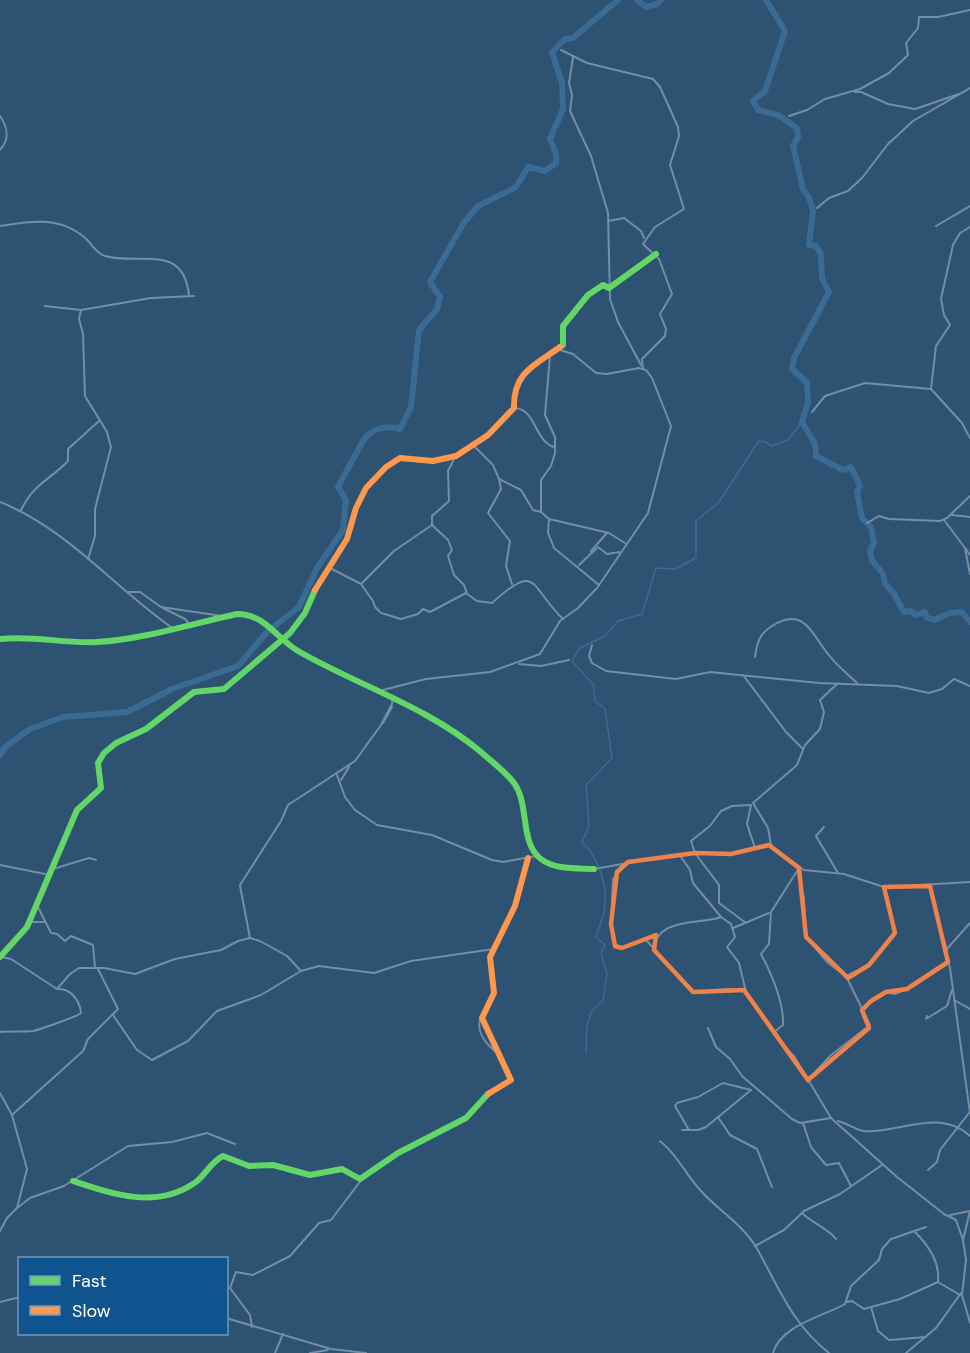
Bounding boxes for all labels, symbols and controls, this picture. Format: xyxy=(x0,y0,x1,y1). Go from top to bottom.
legend xyxy=(18,1257,228,1335)
text: Fast xyxy=(72,1269,107,1293)
text: Slow xyxy=(72,1299,111,1323)

